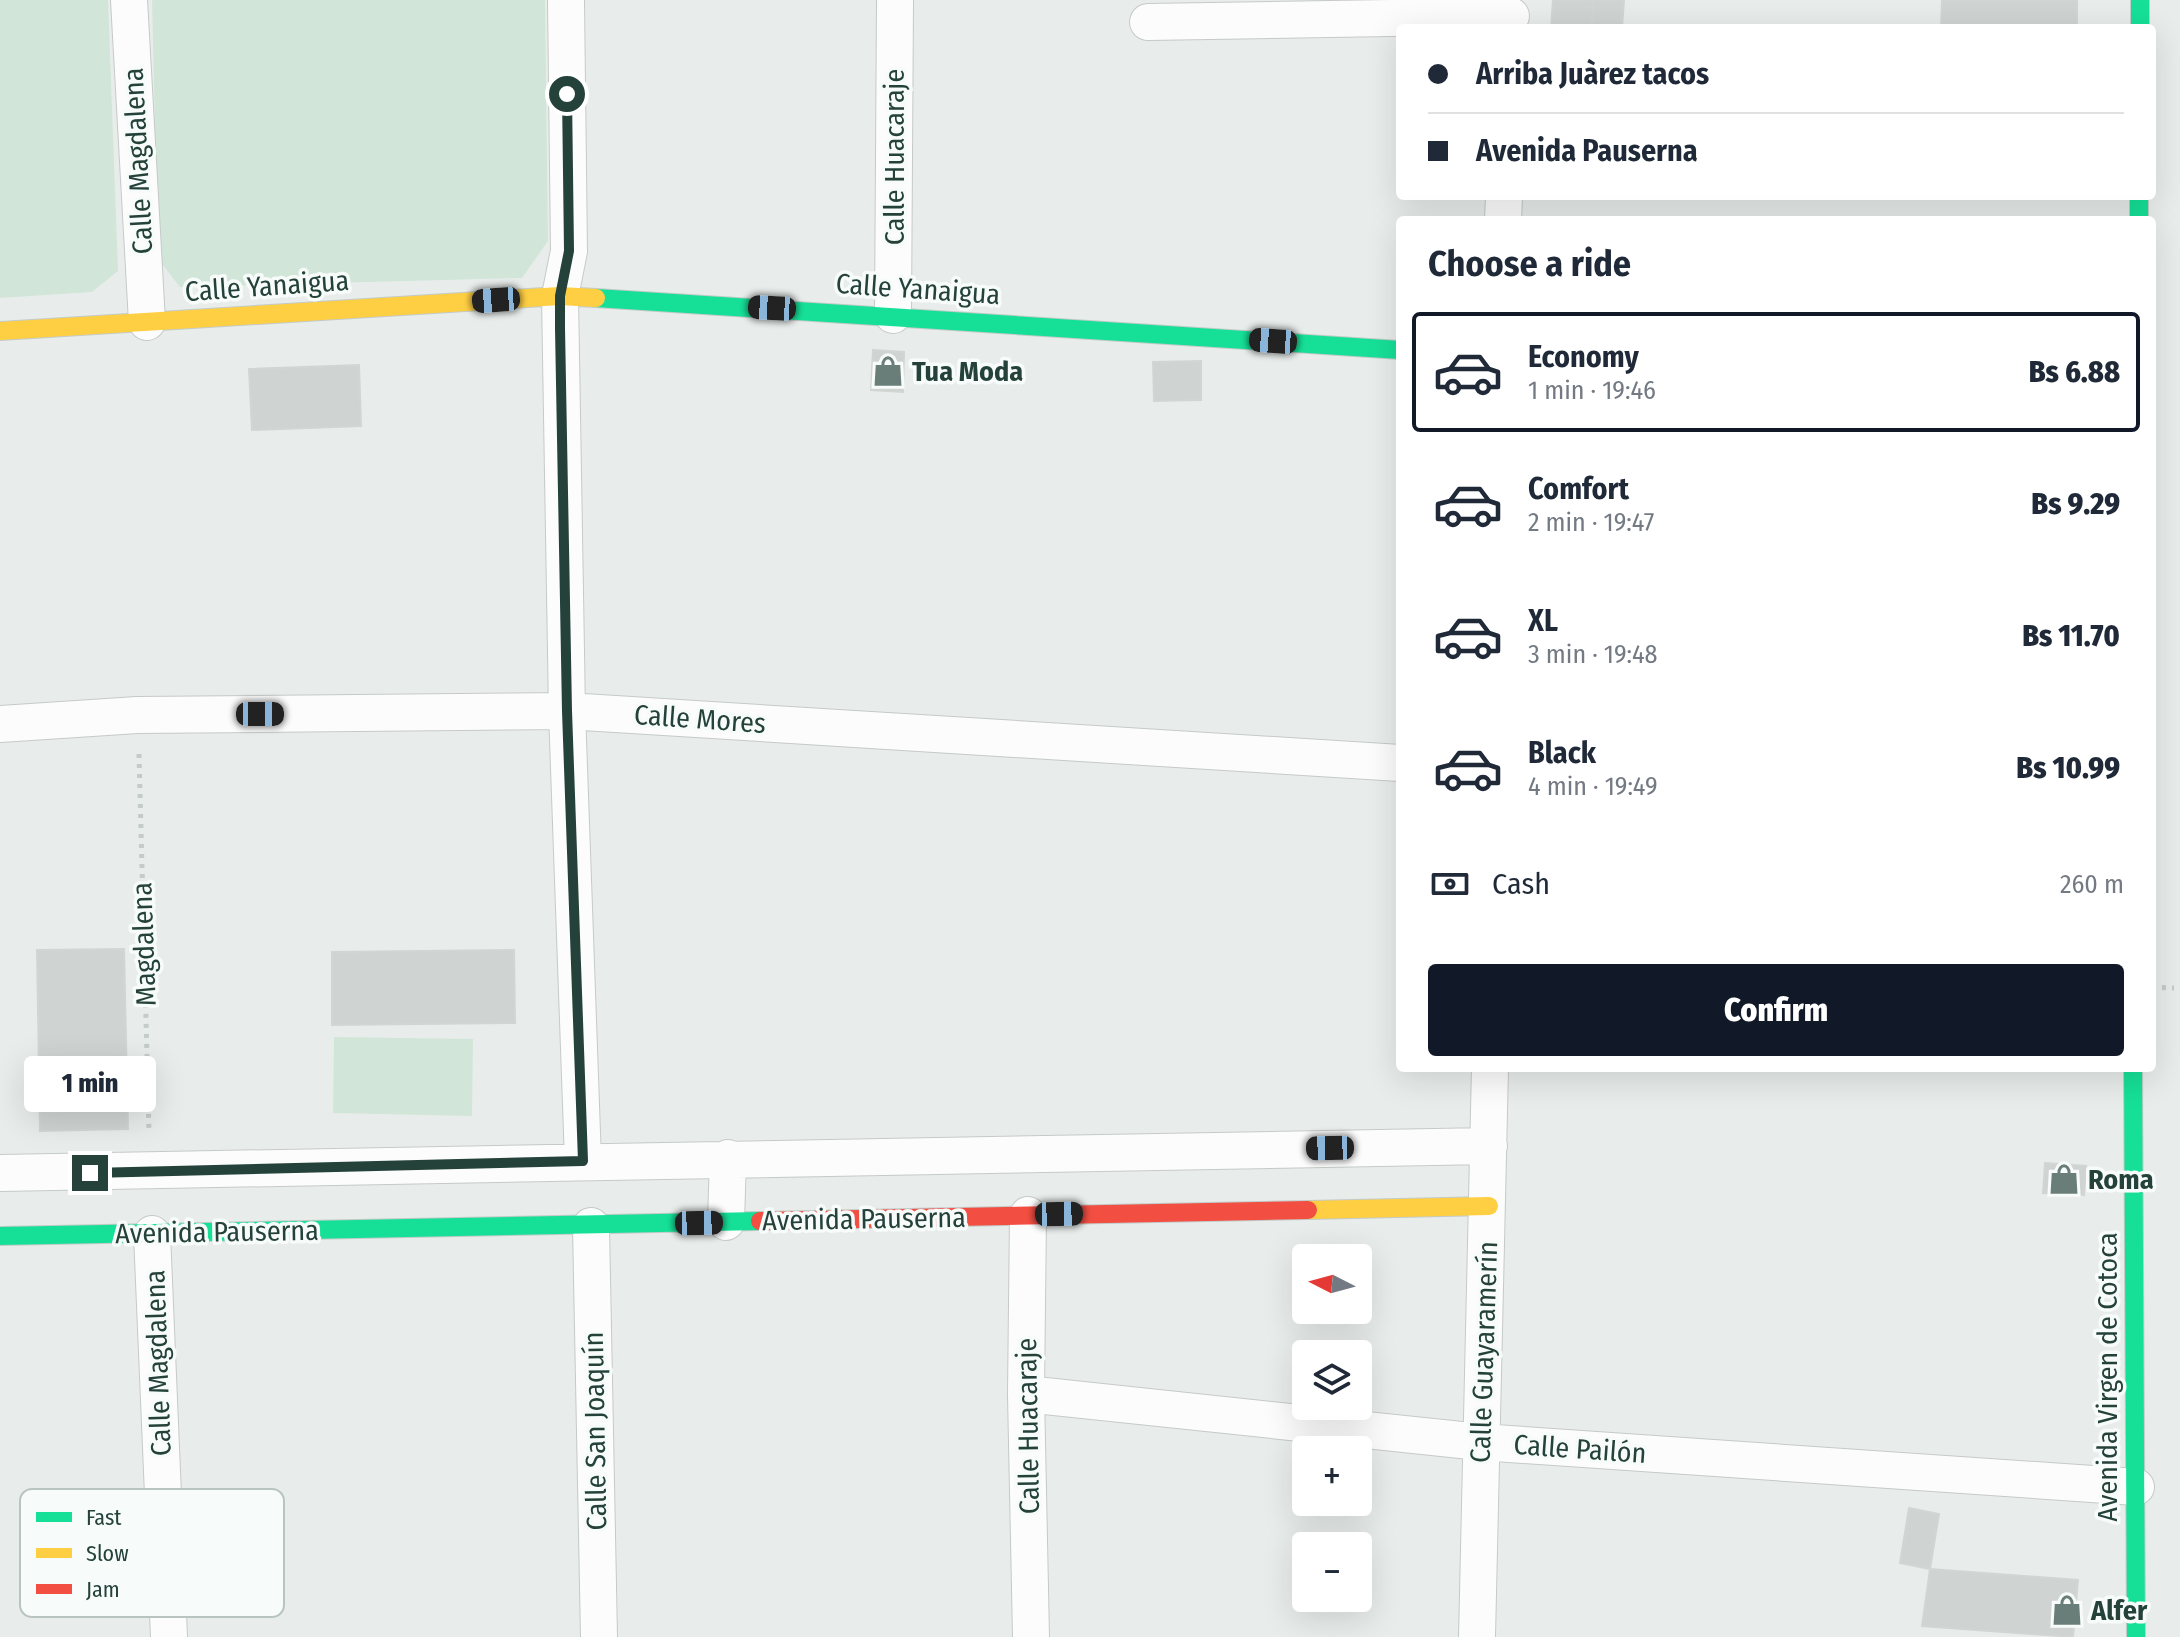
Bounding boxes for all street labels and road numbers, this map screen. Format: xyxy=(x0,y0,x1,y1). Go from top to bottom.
street label: Calle Magdalena xyxy=(117,67,159,255)
street label: Calle Huacaraje xyxy=(878,69,911,245)
street label: Calle Yanaigua xyxy=(184,264,350,308)
street label: Calle Yanaigua xyxy=(835,267,1001,311)
street label: Calle Mores xyxy=(633,698,767,740)
street label: Magdalena xyxy=(125,881,163,1007)
street label: Avenida Pauserna xyxy=(762,1201,966,1237)
street label: Avenida Pauserna xyxy=(115,1214,319,1250)
street label: Avenida Virgen de Cotoca xyxy=(2091,1232,2124,1522)
street label: Calle Guayaramerín xyxy=(1464,1241,1504,1463)
street label: Calle Magdalena xyxy=(138,1269,178,1457)
street label: Calle San Joaquín xyxy=(577,1331,613,1531)
street label: Calle Huacaraje xyxy=(1010,1338,1046,1514)
street label: Calle Pailón xyxy=(1512,1428,1648,1470)

